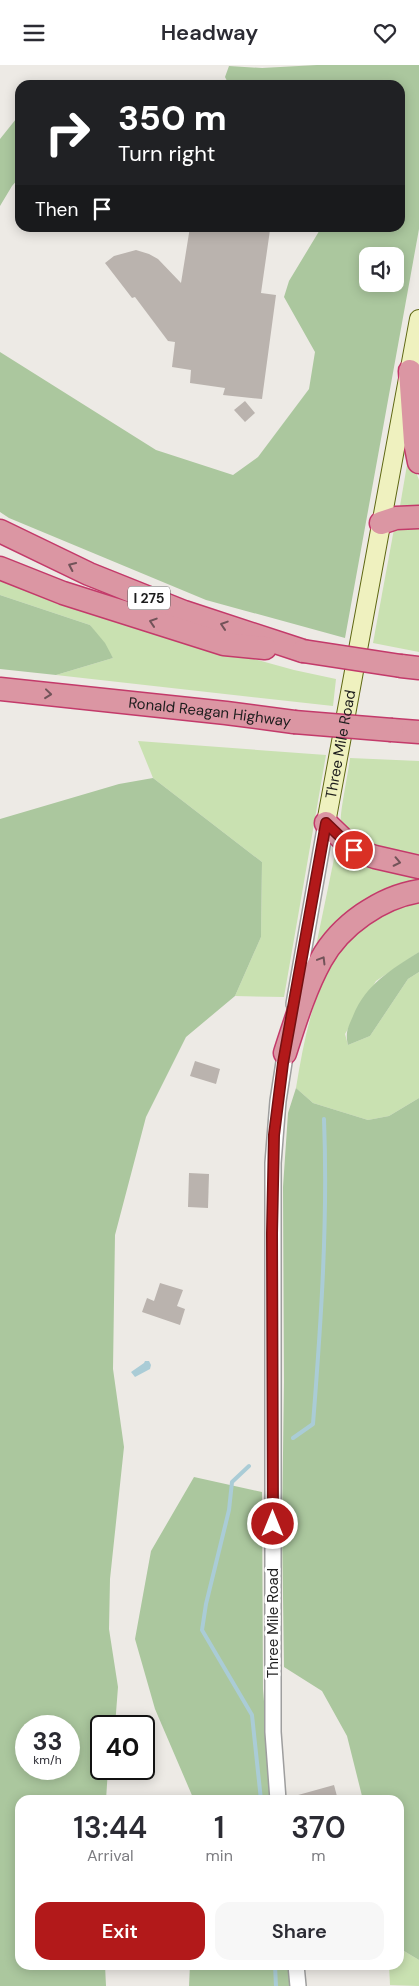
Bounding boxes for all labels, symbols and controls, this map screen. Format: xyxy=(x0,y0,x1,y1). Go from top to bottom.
text: Headway xyxy=(161,18,258,47)
icon: menu xyxy=(20,19,48,47)
icon: heart xyxy=(371,19,399,47)
text: 350 m xyxy=(118,95,227,141)
icon: right xyxy=(35,100,100,165)
text: Turn right xyxy=(118,139,215,168)
icon: arrive xyxy=(88,195,116,223)
text: Then xyxy=(35,197,78,222)
map controls xyxy=(359,247,404,292)
button: sound xyxy=(359,247,404,292)
one-way arrow xyxy=(68,562,77,573)
road number: I 275 xyxy=(128,587,170,609)
one-way arrow xyxy=(150,617,158,627)
one-way arrow xyxy=(220,621,228,631)
one-way arrow xyxy=(45,688,53,699)
street label: Three Mile Road xyxy=(321,688,360,800)
street label: Ronald Reagan Highway xyxy=(127,693,293,732)
pin xyxy=(333,829,375,871)
icon: arrive xyxy=(340,836,368,864)
one-way arrow xyxy=(392,856,401,867)
one-way arrow xyxy=(316,956,326,965)
position arrow xyxy=(246,1497,298,1549)
street label: Three Mile Road xyxy=(263,1568,283,1678)
speed limit sign: 40 xyxy=(90,1715,155,1780)
text: 33 xyxy=(32,1725,63,1758)
text: km/h xyxy=(33,1752,62,1768)
text: 13:44 xyxy=(73,1808,147,1847)
text: 1 xyxy=(214,1808,224,1847)
text: 370 xyxy=(291,1808,346,1847)
text: Arrival xyxy=(87,1845,134,1866)
text: min xyxy=(206,1845,233,1866)
text: m xyxy=(311,1845,326,1866)
button: Exit xyxy=(35,1902,205,1960)
button: Share xyxy=(215,1902,384,1960)

